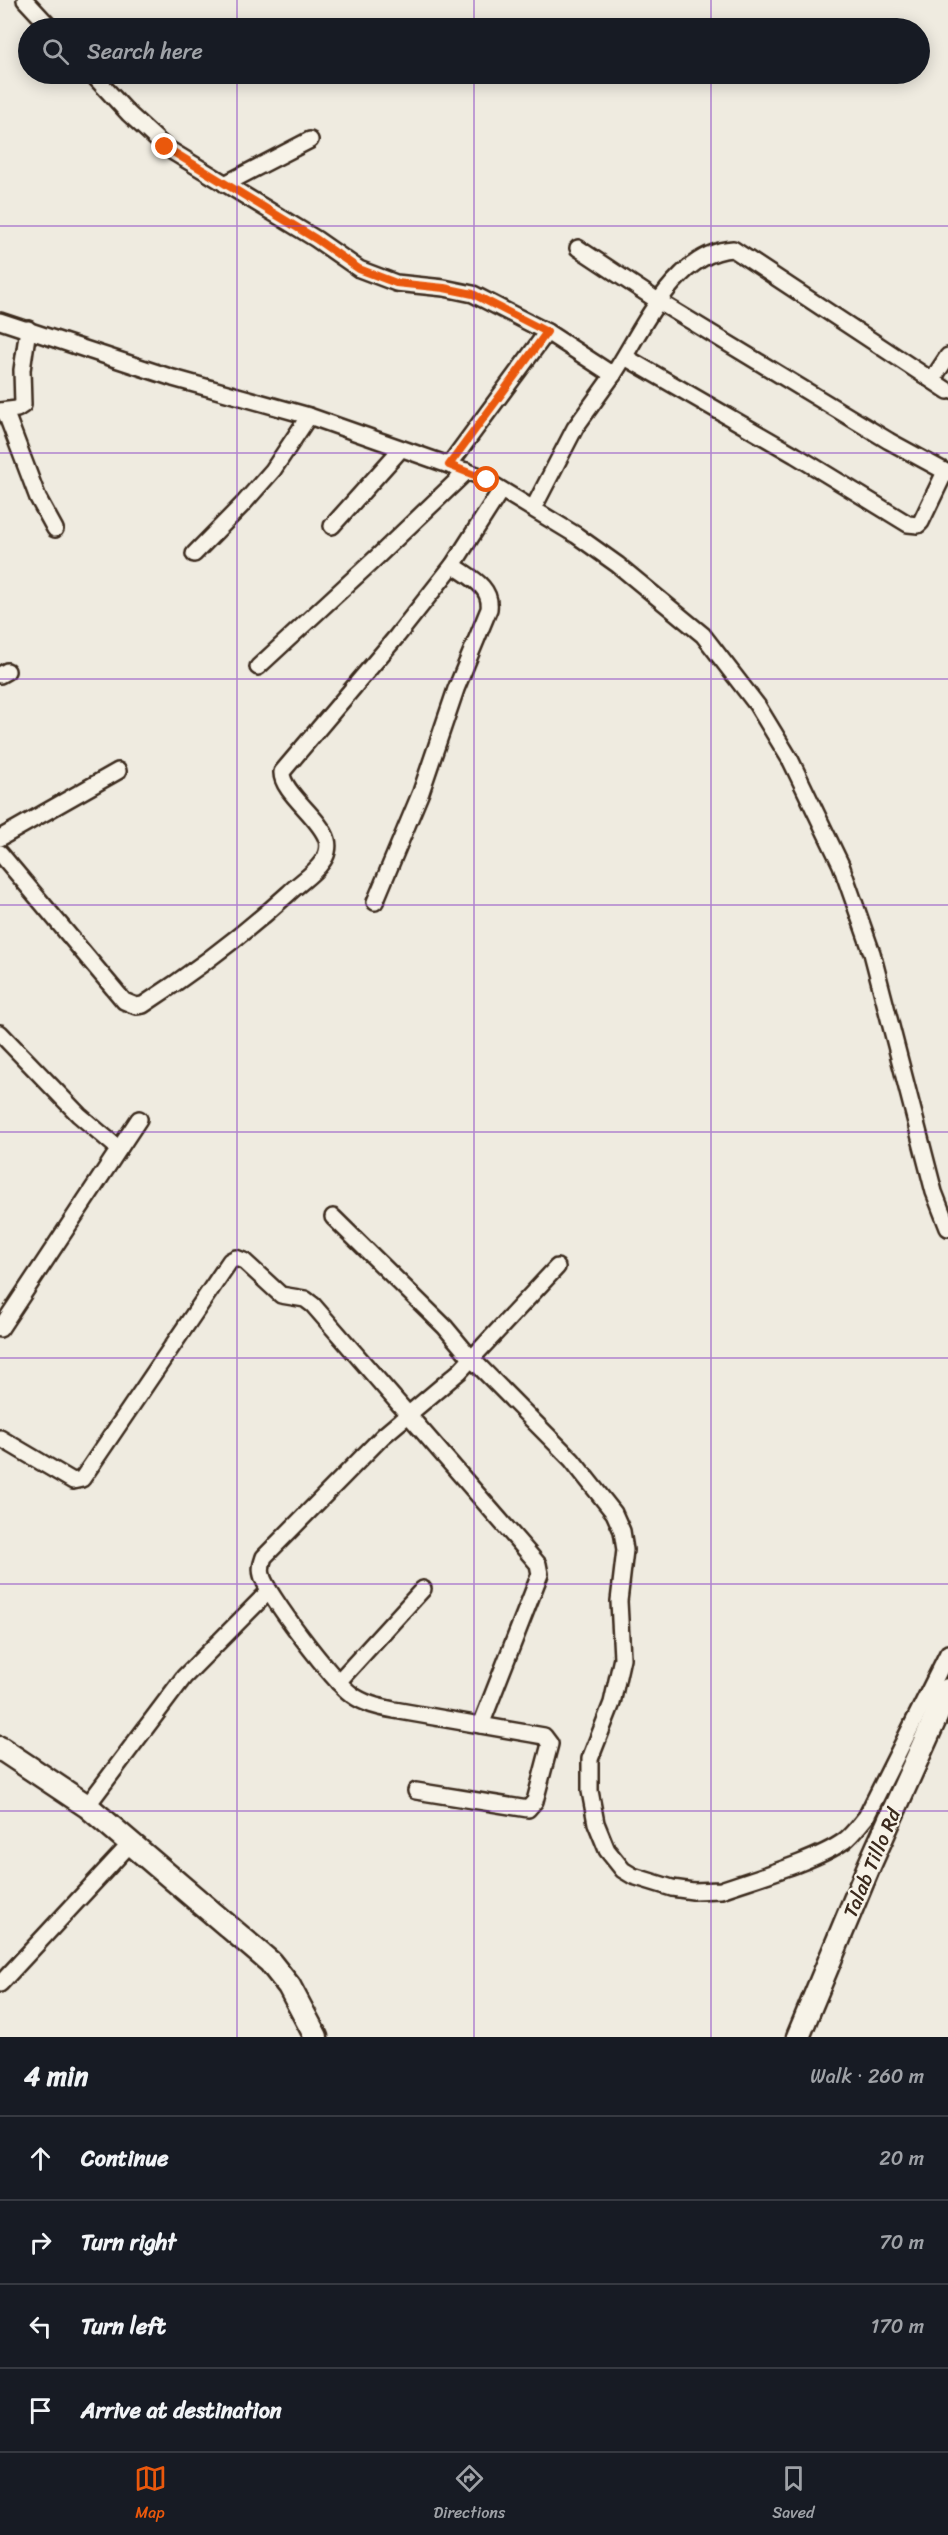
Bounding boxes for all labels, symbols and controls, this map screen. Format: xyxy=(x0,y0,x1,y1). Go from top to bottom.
search box xyxy=(18,18,930,84)
text: Search here xyxy=(87,32,203,71)
icon: search xyxy=(39,35,72,68)
route end xyxy=(151,133,177,159)
route start xyxy=(473,466,499,492)
street label: Talab Tillo Rd xyxy=(833,1801,911,1923)
text: 4 min xyxy=(24,2053,88,2099)
text: Walk · 260 m xyxy=(810,2059,924,2094)
text: Continue xyxy=(81,2139,169,2178)
text: 20 m xyxy=(879,2141,924,2176)
icon: ahead xyxy=(24,2142,57,2175)
text: Turn right xyxy=(81,2223,176,2262)
text: 70 m xyxy=(879,2225,924,2260)
icon: right xyxy=(24,2226,57,2259)
text: Turn left xyxy=(81,2307,166,2346)
text: 170 m xyxy=(871,2309,924,2344)
icon: left xyxy=(24,2310,57,2343)
text: Arrive at destination xyxy=(81,2391,282,2430)
icon: arrive xyxy=(24,2394,57,2427)
tab: Map xyxy=(134,2462,167,2527)
tab: Directions xyxy=(434,2462,505,2527)
tab: Saved xyxy=(772,2462,814,2527)

